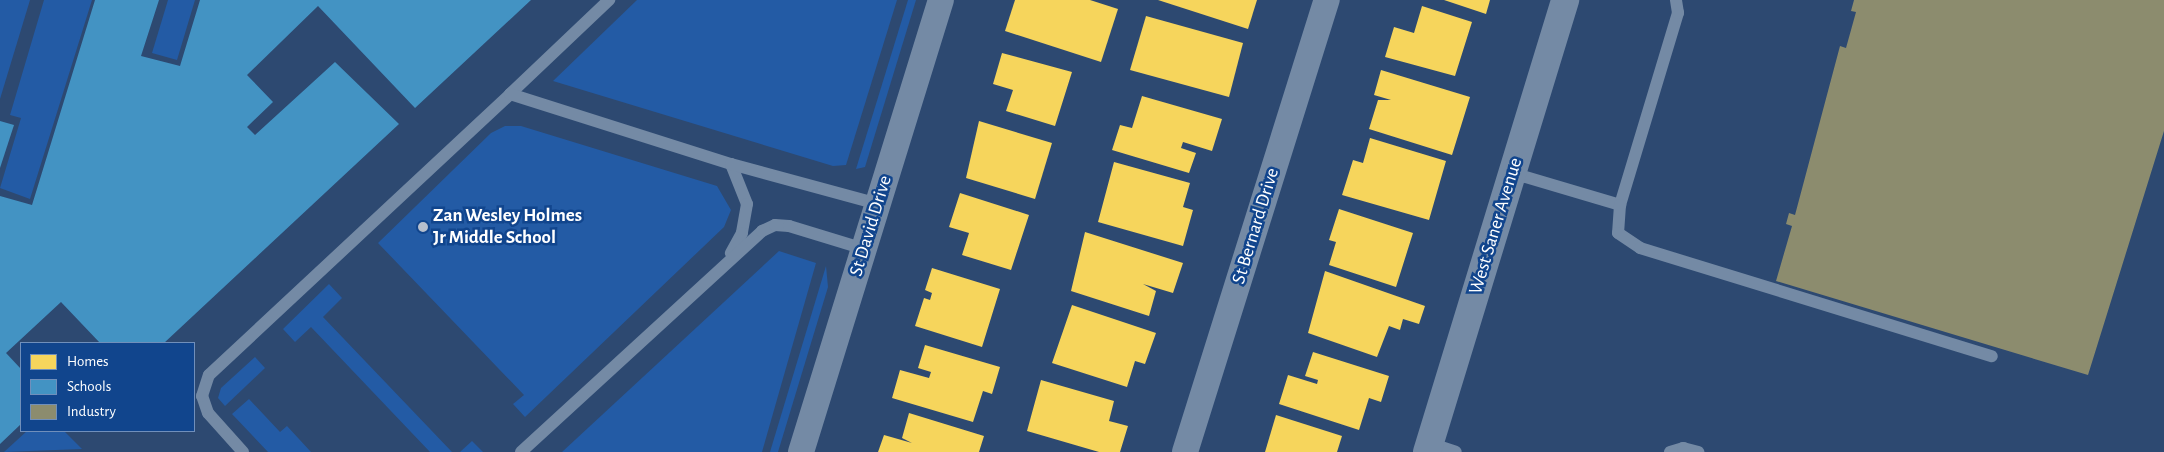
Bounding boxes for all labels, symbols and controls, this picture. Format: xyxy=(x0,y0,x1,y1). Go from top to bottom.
street label: West Saner Avenue xyxy=(1464,155,1528,297)
street label: St Bernard Drive xyxy=(1228,165,1284,287)
street label: St David Drive xyxy=(845,173,897,279)
place label: Zan Wesley Holmes Jr Middle School xyxy=(433,205,582,249)
marker: Zan Wesley Holmes Jr Middle School xyxy=(417,221,429,233)
legend xyxy=(20,342,195,432)
text: Homes xyxy=(67,354,109,369)
text: Schools xyxy=(67,379,111,394)
text: Industry xyxy=(67,404,116,419)

